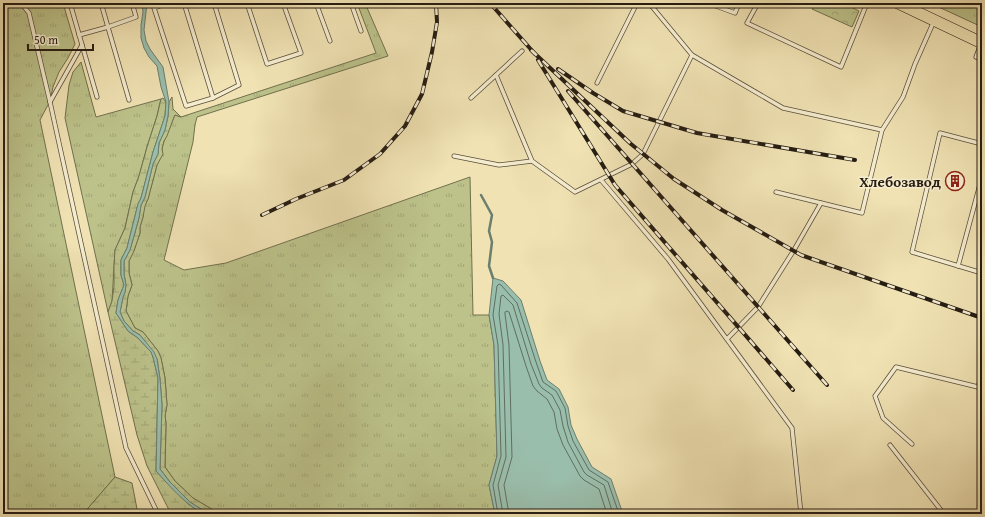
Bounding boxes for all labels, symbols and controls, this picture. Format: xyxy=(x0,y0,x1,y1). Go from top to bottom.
scale bar xyxy=(28,26,93,52)
text: 50 m xyxy=(34,31,58,48)
building icon: Хлебозавод xyxy=(944,170,966,192)
place label: Хлебозавод xyxy=(859,171,941,192)

